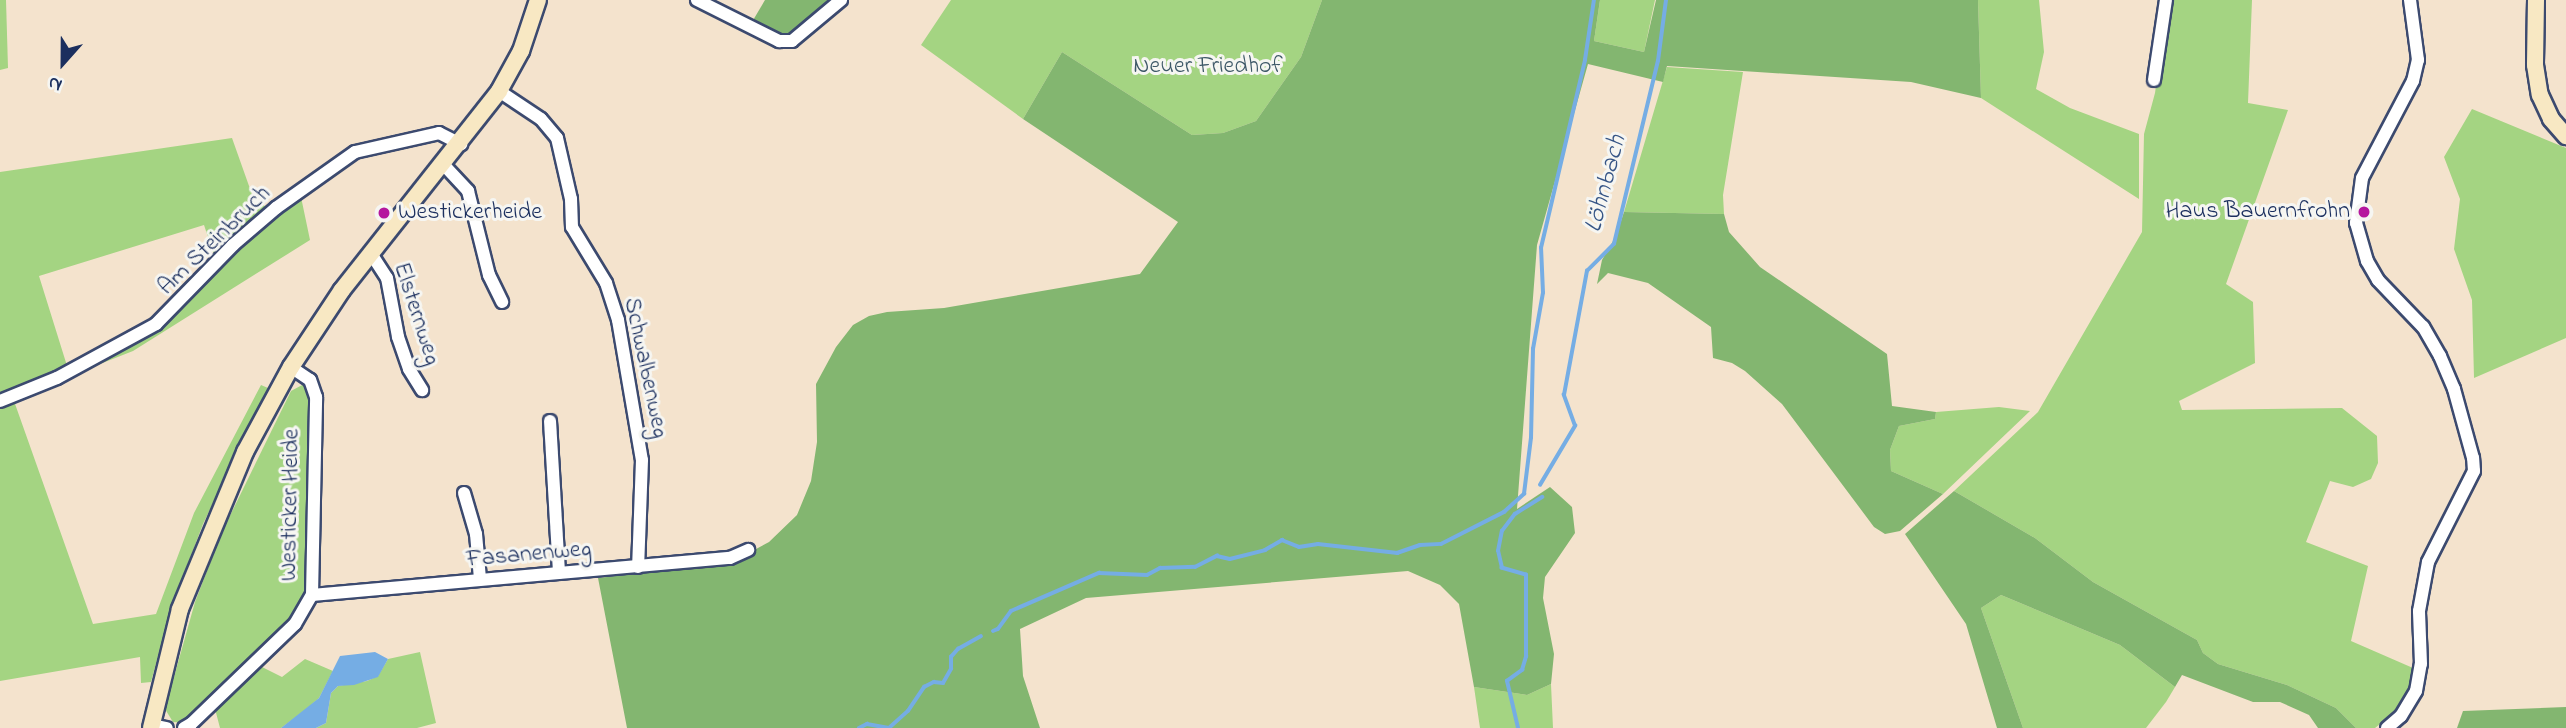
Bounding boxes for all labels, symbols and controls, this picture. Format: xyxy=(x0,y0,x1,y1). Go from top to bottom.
north arrow xyxy=(28,28,98,98)
park label: Neuer Friedhof xyxy=(1133,53,1283,81)
text: N xyxy=(44,68,66,98)
water label: Löhnbach xyxy=(1579,132,1635,236)
street label: Am Steinbruch xyxy=(153,180,277,302)
place label: Haus Bauernfrohn xyxy=(2166,198,2350,226)
place label: Westickerheide xyxy=(398,199,542,227)
marker: Haus Bauernfrohn xyxy=(2356,204,2372,220)
marker: Westickerheide xyxy=(376,205,392,221)
street label: Elsternweg xyxy=(386,259,446,369)
street label: Schwalbenweg xyxy=(616,295,674,441)
street label: Westicker Heide xyxy=(275,428,307,582)
street label: Fasanenweg xyxy=(465,535,593,575)

